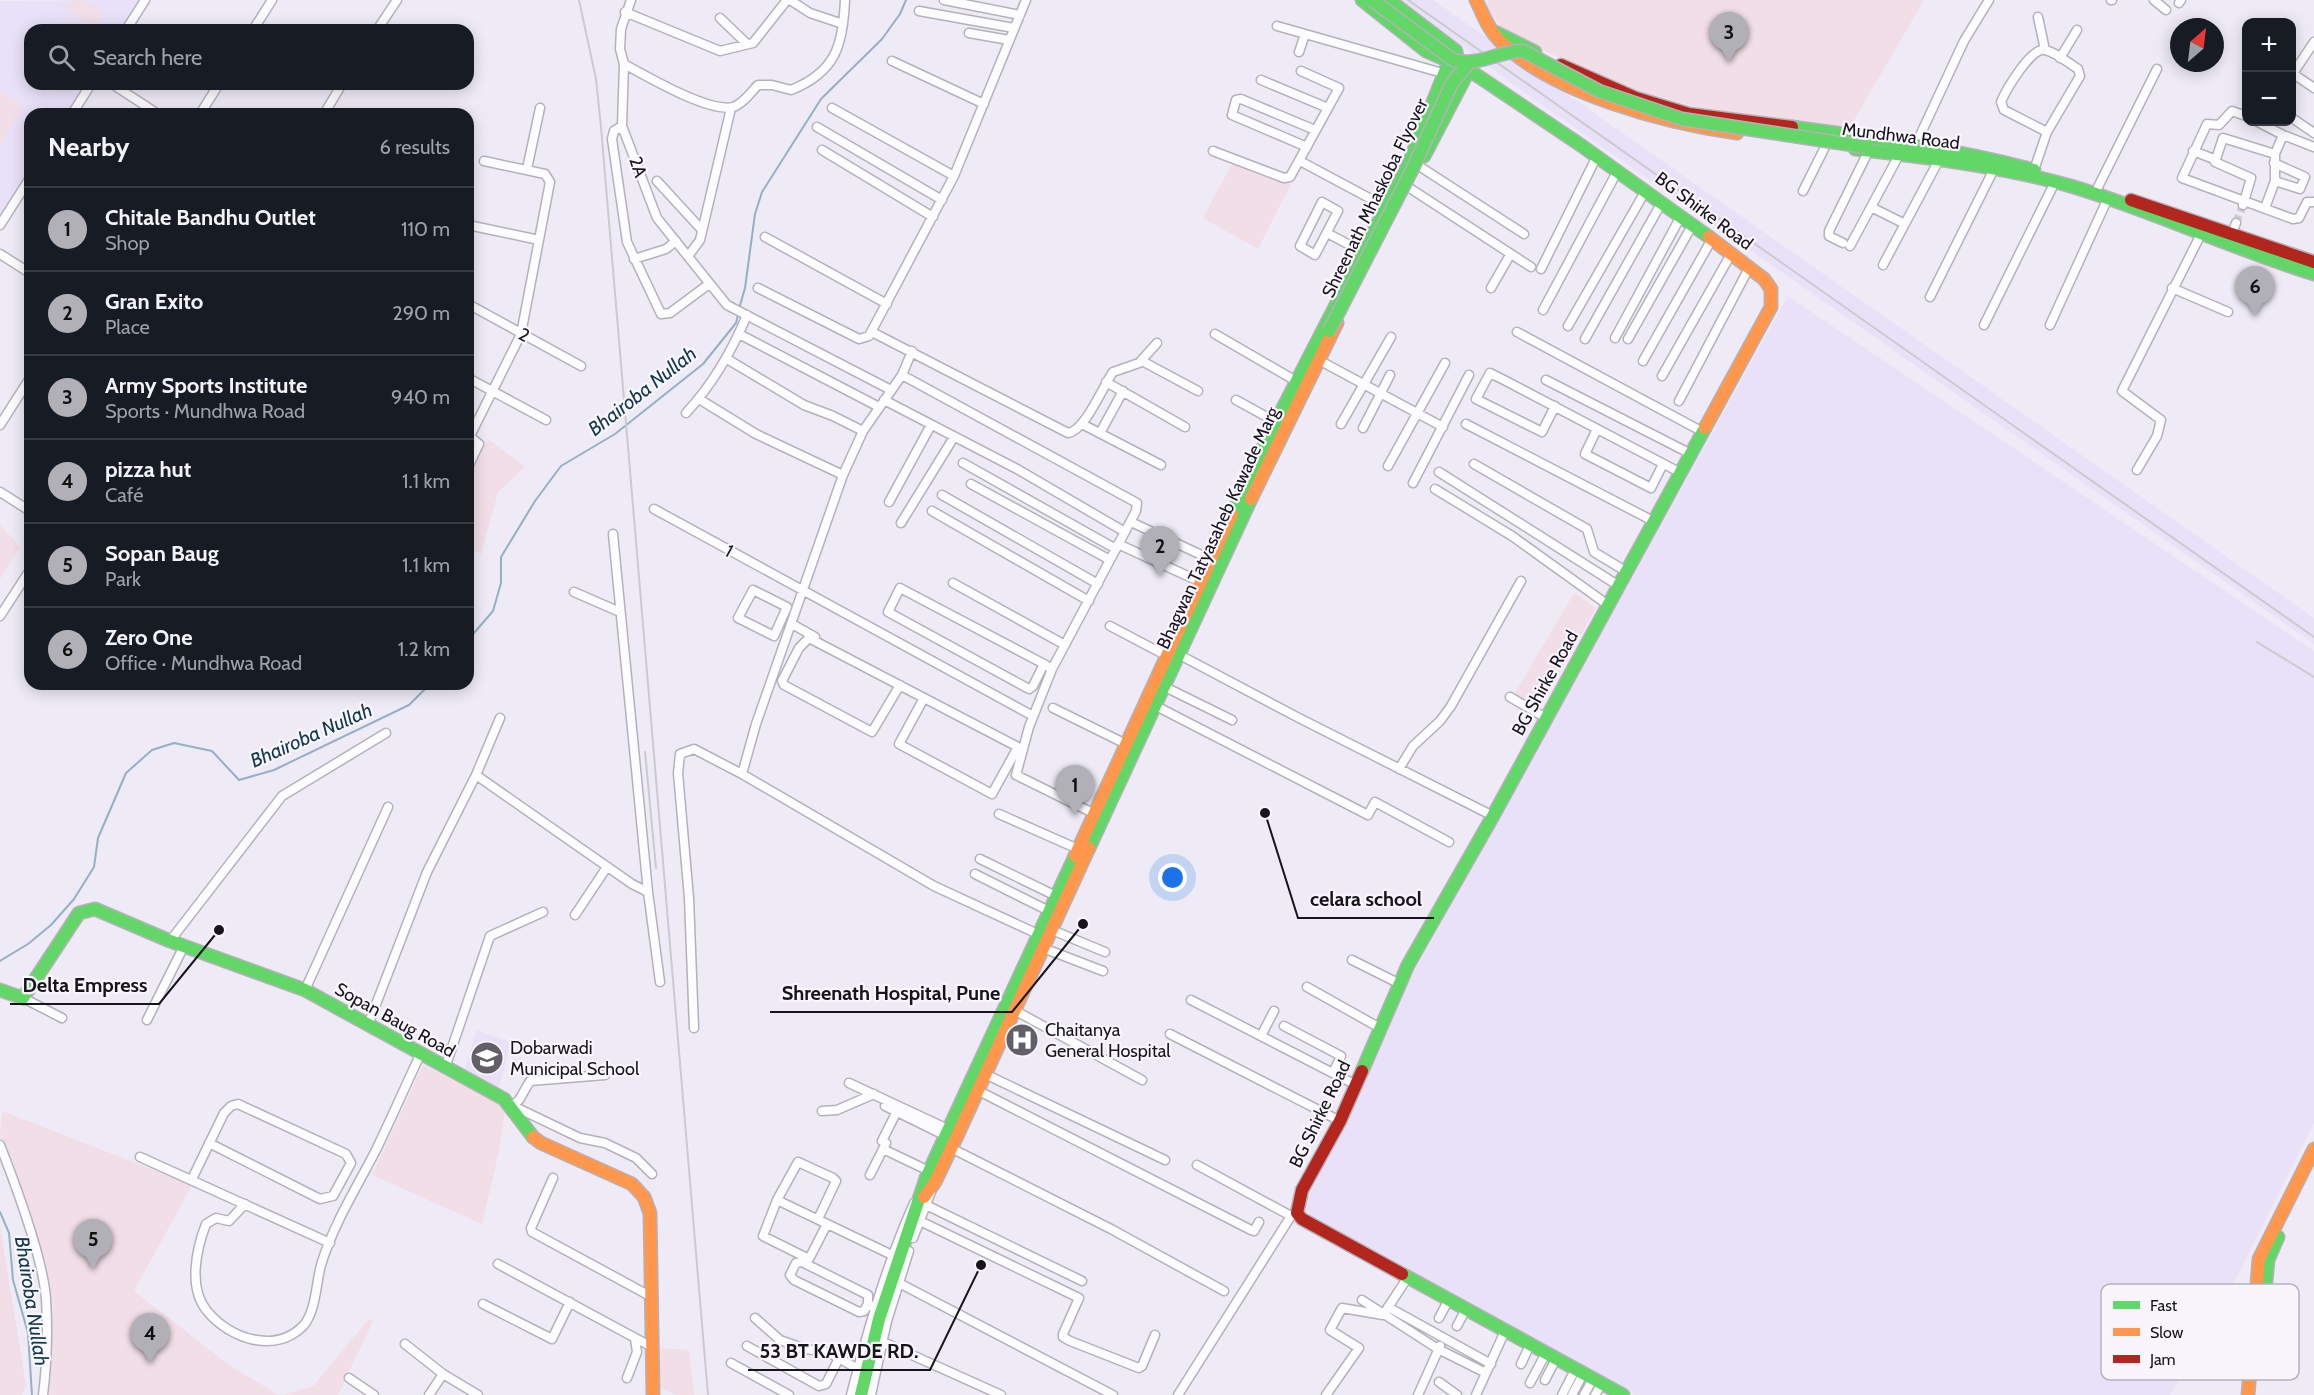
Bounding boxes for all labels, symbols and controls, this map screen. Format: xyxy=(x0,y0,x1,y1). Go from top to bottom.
pin: 3 xyxy=(1710,13,1748,62)
north arrow xyxy=(2170,18,2224,72)
map controls xyxy=(2242,18,2296,126)
button: + xyxy=(2242,18,2296,72)
search box xyxy=(24,24,474,90)
icon: search xyxy=(45,41,78,74)
text: Search here xyxy=(93,44,202,71)
button: − xyxy=(2242,72,2296,126)
street label: Shreenath Mhaskoba Flyover xyxy=(1317,95,1433,301)
street label: Mundhwa Road xyxy=(1841,118,1961,154)
text: Nearby xyxy=(48,131,129,163)
text: 6 results xyxy=(379,135,450,159)
street label: 2A xyxy=(624,154,652,180)
street label: BG Shirke Road xyxy=(1651,167,1757,255)
text: Chitale Bandhu Outlet xyxy=(105,204,316,231)
text: 1 xyxy=(64,217,71,241)
text: 110 m xyxy=(401,217,450,241)
text: Shop xyxy=(105,231,150,255)
pin: 6 xyxy=(2236,266,2274,316)
text: Gran Exito xyxy=(105,288,203,315)
text: 2 xyxy=(62,301,73,325)
text: 290 m xyxy=(392,301,450,325)
text: Place xyxy=(105,315,150,339)
street label: 2 xyxy=(515,323,533,347)
water label: Bhairoba Nullah xyxy=(583,341,701,441)
text: Army Sports Institute xyxy=(105,372,307,399)
text: 3 xyxy=(62,385,73,409)
text: 940 m xyxy=(391,385,450,409)
text: Sports · Mundhwa Road xyxy=(105,399,305,423)
street label: Bhagwan Tatyasaheb Kawade Marg xyxy=(1152,402,1284,653)
text: pizza hut xyxy=(105,456,191,483)
text: 4 xyxy=(61,469,74,493)
text: 1.1 km xyxy=(402,469,450,493)
text: Café xyxy=(105,483,143,507)
pin: 2 xyxy=(1140,526,1180,576)
text: Sopan Baug xyxy=(105,540,219,567)
street label: 1 xyxy=(721,540,737,562)
text: 5 xyxy=(62,553,73,577)
text: 1.1 km xyxy=(402,553,450,577)
text: Park xyxy=(105,567,141,591)
text: Zero One xyxy=(105,624,192,651)
street label: BG Shirke Road xyxy=(1507,627,1583,739)
text: 6 xyxy=(62,637,73,661)
text: 1.2 km xyxy=(398,637,450,661)
text: Office · Mundhwa Road xyxy=(105,651,302,675)
water label: Bhairoba Nullah xyxy=(246,697,376,773)
pin: 1 xyxy=(1056,766,1094,815)
your location xyxy=(1158,863,1187,892)
callout: celara school xyxy=(1298,880,1434,918)
text: celara school xyxy=(1310,887,1422,911)
callout: Delta Empress xyxy=(10,966,159,1004)
text: Delta Empress xyxy=(23,973,147,997)
callout: Shreenath Hospital, Pune xyxy=(770,974,1012,1012)
street label: Sopan Baug Road xyxy=(331,978,459,1062)
text: Shreenath Hospital, Pune xyxy=(782,981,1000,1005)
place label: Chaitanya General Hospital xyxy=(1045,1019,1171,1062)
hospital icon: Chaitanya General Hospital xyxy=(1004,1022,1040,1058)
place label: Dobarwadi Municipal School xyxy=(510,1037,640,1080)
school or university icon: Dobarwadi Municipal School xyxy=(469,1040,505,1076)
street label: BG Shirke Road xyxy=(1285,1057,1355,1171)
pin: 5 xyxy=(74,1220,112,1269)
water label: Bhairoba Nullah xyxy=(10,1234,54,1368)
legend xyxy=(2101,1284,2299,1380)
text: Fast xyxy=(2150,1296,2178,1315)
pin: 4 xyxy=(130,1314,170,1363)
text: Slow xyxy=(2150,1323,2184,1342)
callout: 53 BT KAWDE RD. xyxy=(748,1332,930,1370)
text: 53 BT KAWDE RD. xyxy=(760,1339,918,1363)
text: Jam xyxy=(2149,1350,2176,1369)

